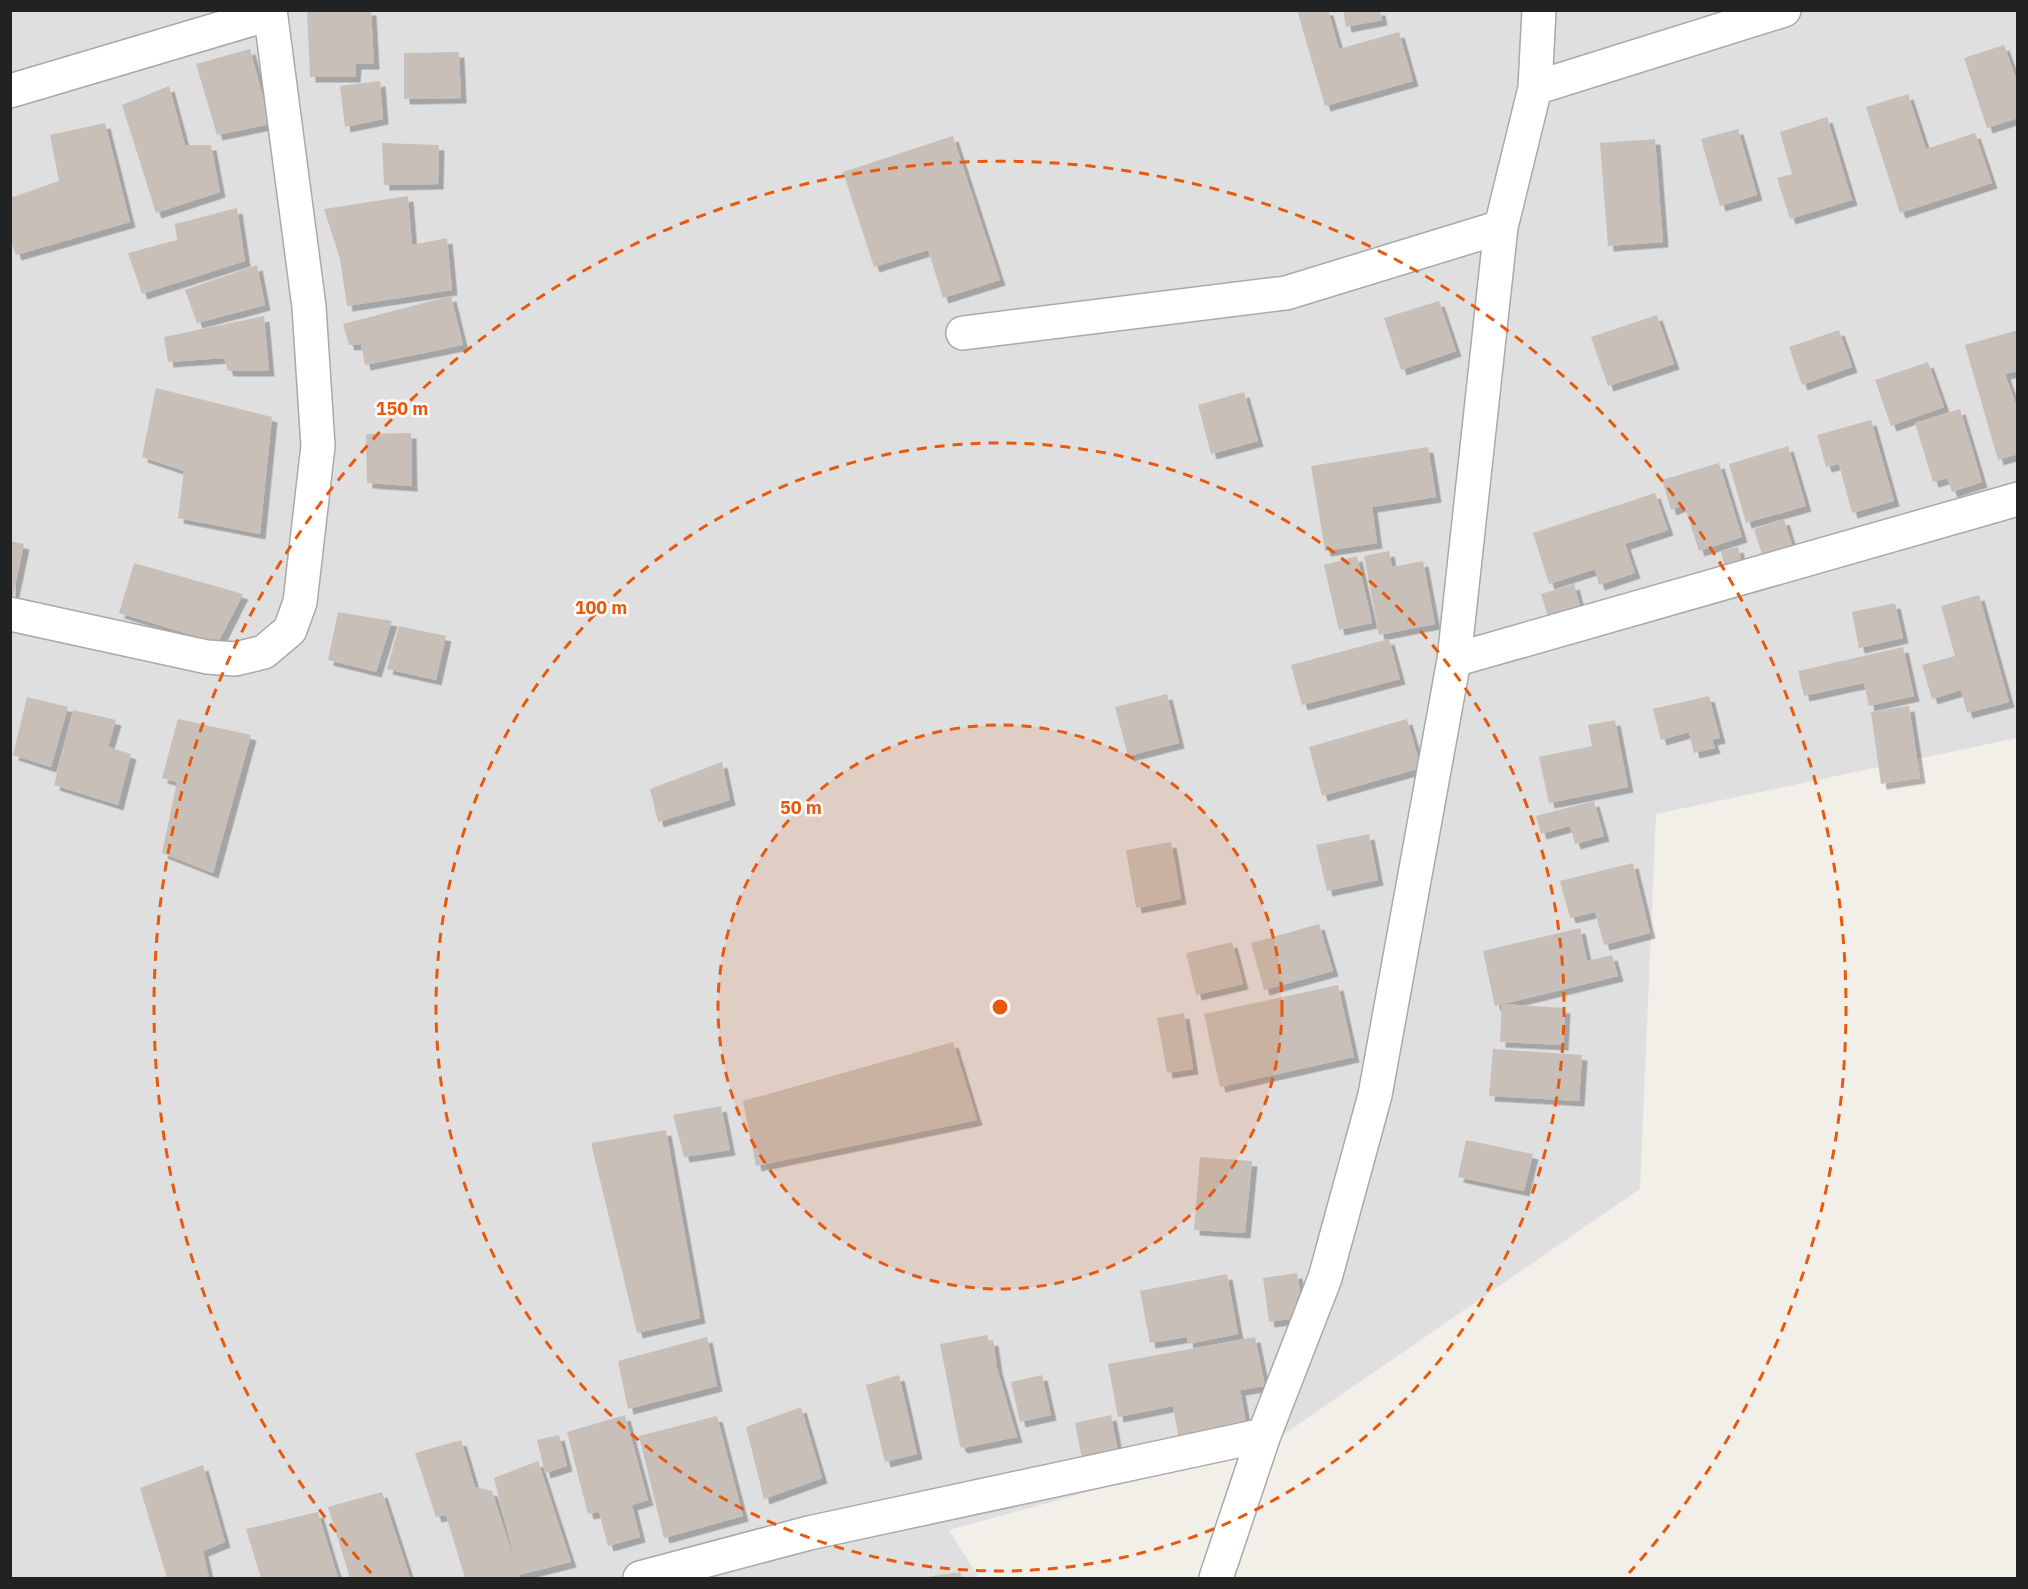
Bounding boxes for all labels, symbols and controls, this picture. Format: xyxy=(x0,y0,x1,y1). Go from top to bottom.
text: 150 m xyxy=(376,397,428,420)
text: 100 m xyxy=(575,596,627,619)
text: 50 m xyxy=(780,796,822,819)
centre of rings xyxy=(990,997,1010,1017)

